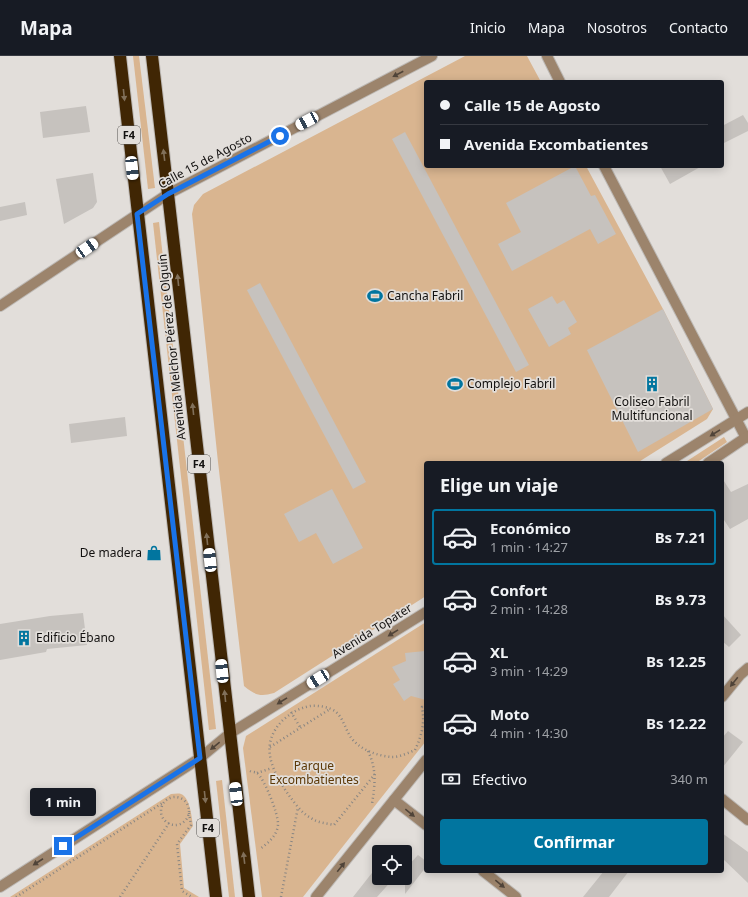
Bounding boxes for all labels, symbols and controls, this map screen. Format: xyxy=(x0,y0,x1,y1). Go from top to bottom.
text: Mapa xyxy=(20,15,73,41)
text: Inicio xyxy=(470,18,506,37)
text: Mapa xyxy=(528,18,565,37)
text: Nosotros xyxy=(587,18,647,37)
text: Contacto xyxy=(669,18,728,37)
one-way arrow xyxy=(392,71,403,77)
one-way arrow xyxy=(121,89,128,101)
text: Calle 15 de Agosto xyxy=(464,95,600,115)
car xyxy=(294,110,320,132)
road number: F4 xyxy=(118,126,140,144)
route start xyxy=(271,127,289,145)
street label: Calle 15 de Agosto xyxy=(155,129,255,193)
text: Avenida Excombatientes xyxy=(464,134,648,154)
one-way arrow xyxy=(161,149,167,161)
car xyxy=(125,155,139,181)
car xyxy=(74,236,100,260)
street label: Avenida Melchor Pérez de Olguín xyxy=(153,253,190,441)
one-way arrow xyxy=(175,274,181,286)
sports icon: Cancha Fabril xyxy=(366,287,384,305)
place label: Cancha Fabril xyxy=(387,287,463,304)
sports icon: Complejo Fabril xyxy=(446,375,464,393)
place label: Complejo Fabril xyxy=(467,375,555,392)
building icon: Coliseo Fabril Multifuncional xyxy=(643,375,661,393)
place label: Coliseo Fabril Multifuncional xyxy=(611,393,693,424)
one-way arrow xyxy=(189,403,196,415)
one-way arrow xyxy=(709,429,721,436)
road number: F4 xyxy=(188,455,210,473)
text: Elige un viaje xyxy=(440,473,558,497)
text: Económico xyxy=(490,518,571,538)
icon: car xyxy=(442,519,478,555)
text: Bs 7.21 xyxy=(655,527,706,547)
one-way arrow xyxy=(204,533,210,545)
text: 1 min · 14:27 xyxy=(490,538,568,556)
place label: De madera xyxy=(80,544,142,561)
shop icon: De madera xyxy=(145,544,163,562)
car xyxy=(203,547,217,573)
text: Confort xyxy=(490,580,547,600)
icon: car xyxy=(442,581,478,617)
text: Bs 9.73 xyxy=(655,589,706,609)
street label: Avenida Topater xyxy=(328,599,415,662)
text: 2 min · 14:28 xyxy=(490,600,568,618)
building icon: Edificio Ébano xyxy=(15,629,33,647)
place label: Edificio Ébano xyxy=(36,629,115,646)
one-way arrow xyxy=(387,629,399,636)
text: XL xyxy=(490,642,508,662)
icon: car xyxy=(442,643,478,679)
text: Bs 12.25 xyxy=(646,651,706,671)
car xyxy=(215,658,229,684)
text: 3 min · 14:29 xyxy=(490,662,568,680)
car xyxy=(305,668,331,690)
one-way arrow xyxy=(730,676,739,687)
one-way arrow xyxy=(222,690,228,702)
one-way arrow xyxy=(277,697,287,705)
text: Moto xyxy=(490,704,529,724)
icon: car xyxy=(442,705,478,741)
text: Bs 12.22 xyxy=(646,713,706,733)
text: 4 min · 14:30 xyxy=(490,724,568,742)
one-way arrow xyxy=(209,742,220,751)
park label: Parque Excombatientes xyxy=(269,757,359,788)
icon: cash xyxy=(440,768,462,790)
text: Efectivo xyxy=(472,769,527,789)
text: 340 m xyxy=(670,770,708,788)
car xyxy=(229,781,243,807)
callout: 1 min xyxy=(30,788,96,816)
one-way arrow xyxy=(202,791,208,803)
text: 1 min xyxy=(45,793,81,811)
one-way arrow xyxy=(405,808,416,817)
road number: F4 xyxy=(197,819,219,837)
button: Confirmar xyxy=(440,819,708,865)
route end xyxy=(54,837,72,855)
map controls xyxy=(372,845,412,885)
button: locate xyxy=(372,845,412,885)
one-way arrow xyxy=(241,852,247,864)
one-way arrow xyxy=(32,859,44,866)
one-way arrow xyxy=(336,861,345,872)
one-way arrow xyxy=(494,880,505,888)

